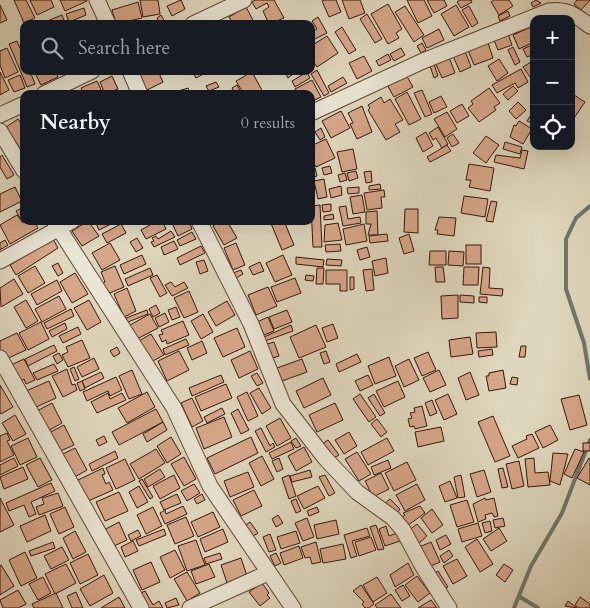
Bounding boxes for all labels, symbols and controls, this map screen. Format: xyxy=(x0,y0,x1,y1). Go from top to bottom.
map controls xyxy=(530,15,575,150)
button: + xyxy=(530,15,575,60)
search box xyxy=(20,20,315,75)
icon: search xyxy=(38,34,66,62)
text: Search here xyxy=(78,35,170,61)
button: − xyxy=(530,60,575,105)
button: locate xyxy=(530,105,575,150)
text: Nearby xyxy=(40,108,111,137)
text: 0 results xyxy=(241,112,295,134)

